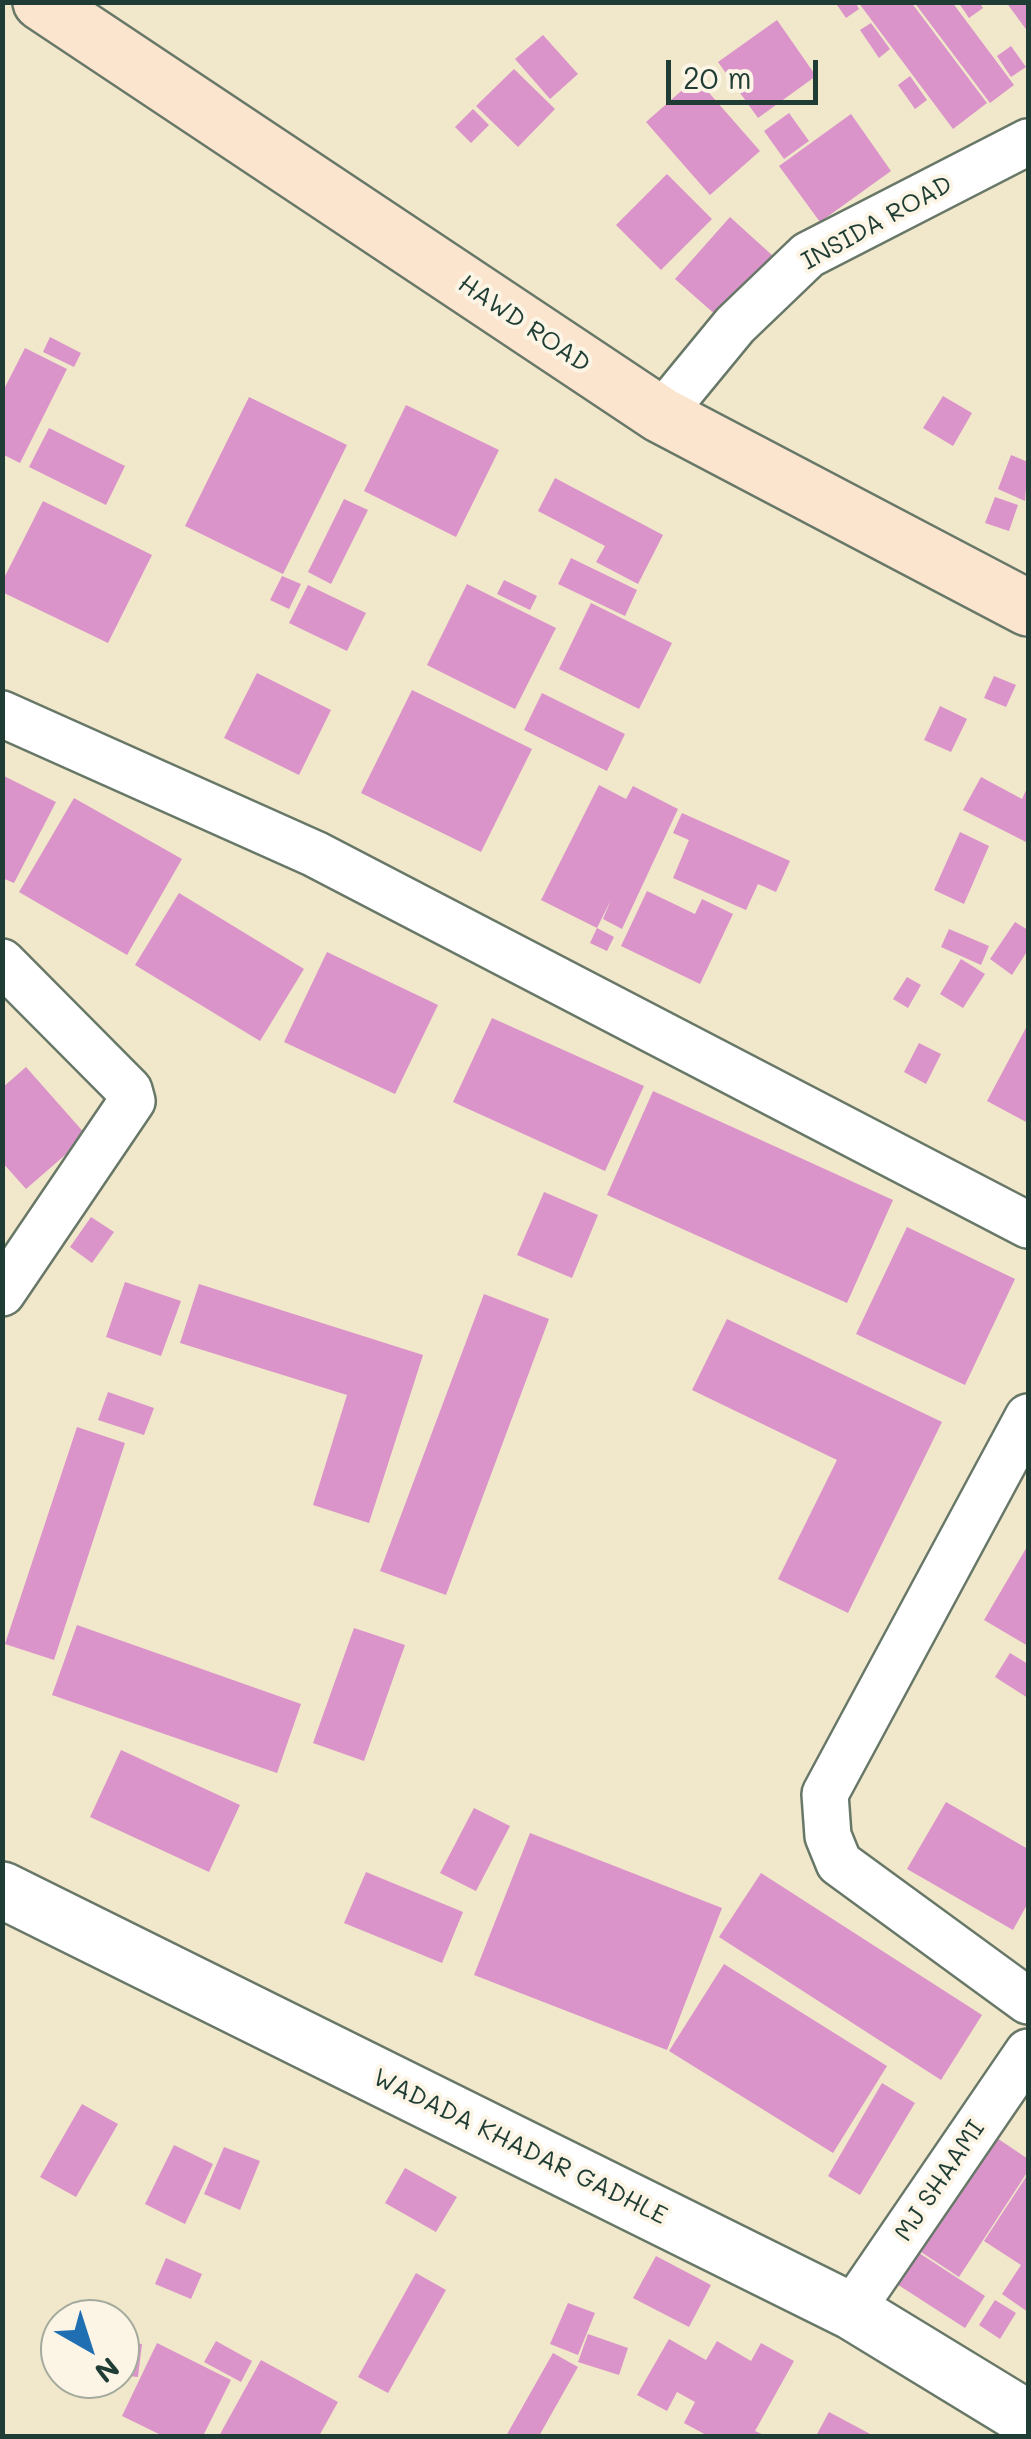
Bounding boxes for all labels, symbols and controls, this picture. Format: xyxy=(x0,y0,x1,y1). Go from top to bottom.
scale bar xyxy=(671,40,824,102)
text: 20 m xyxy=(683,57,752,97)
street label: INSIDA ROAD xyxy=(797,169,957,277)
street label: HAWD ROAD xyxy=(452,269,596,379)
street label: WADADA KHADAR GADHLE xyxy=(368,2063,672,2231)
street label: MJ SHAAMI xyxy=(889,2115,991,2247)
north arrow xyxy=(40,2299,140,2399)
text: N xyxy=(88,2350,127,2391)

